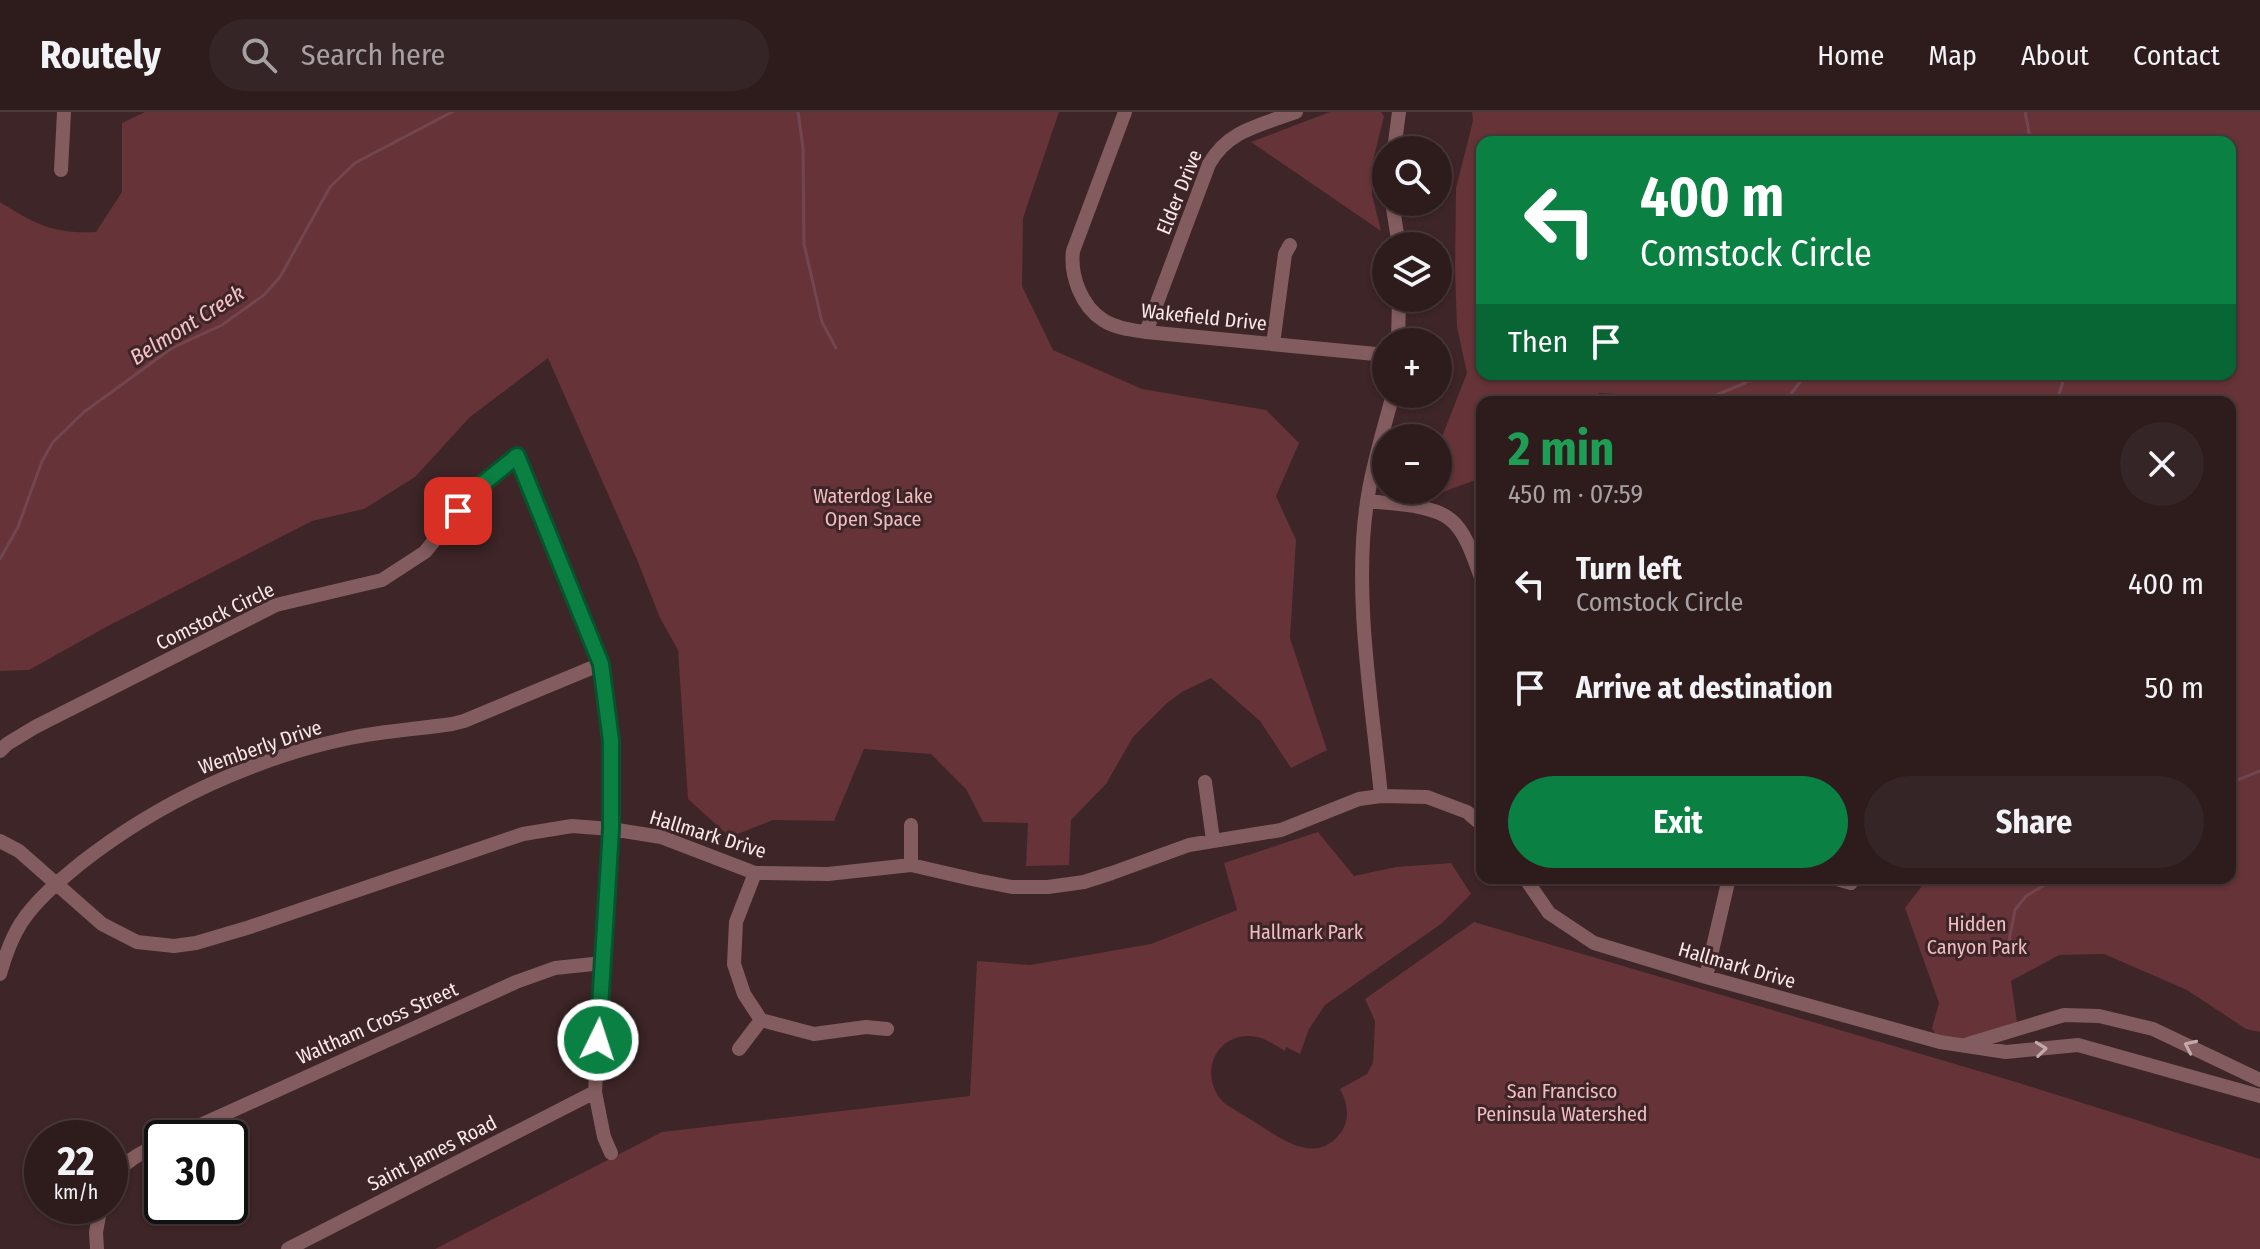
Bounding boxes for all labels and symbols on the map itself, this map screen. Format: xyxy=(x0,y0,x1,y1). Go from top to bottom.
street label: Elder Drive xyxy=(1151,146,1207,238)
water label: Belmont Creek xyxy=(125,279,249,371)
street label: Wakefield Drive xyxy=(1140,298,1268,336)
pin xyxy=(424,477,492,545)
park label: Waterdog Lake Open Space xyxy=(813,484,933,531)
street label: Comstock Circle xyxy=(152,577,278,655)
street label: Wemberly Drive xyxy=(195,715,325,779)
street label: Hallmark Drive xyxy=(647,805,769,863)
park label: Hidden Canyon Park xyxy=(1927,912,2028,959)
park label: Hallmark Park xyxy=(1249,920,1364,944)
street label: Hallmark Drive xyxy=(1676,937,1798,993)
street label: Waltham Cross Street xyxy=(293,977,462,1069)
position arrow xyxy=(556,998,640,1082)
one-way arrow xyxy=(2035,1040,2048,1057)
one-way arrow xyxy=(2184,1040,2198,1056)
park label: San Francisco Peninsula Watershed xyxy=(1476,1079,1648,1126)
street label: Saint James Road xyxy=(363,1110,501,1196)
speed limit sign: 30 xyxy=(144,1120,248,1224)

